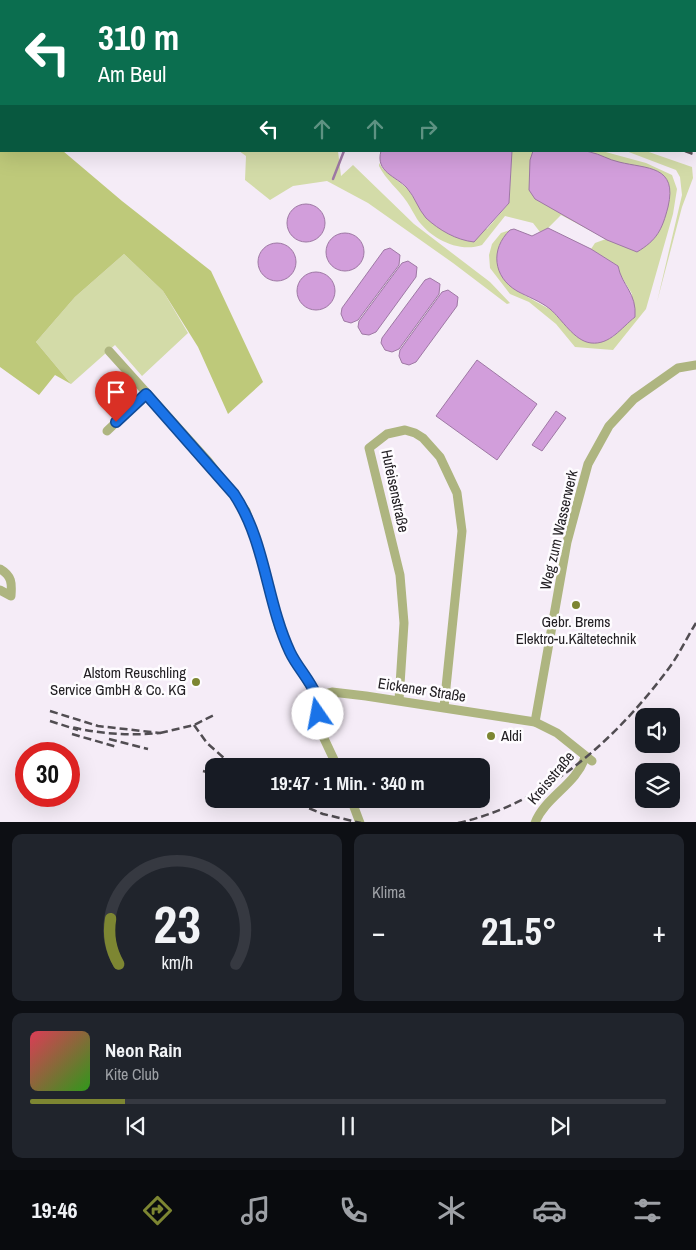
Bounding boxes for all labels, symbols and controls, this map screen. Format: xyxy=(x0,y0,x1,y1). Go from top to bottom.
text: 310 m xyxy=(98,14,179,61)
icon: left xyxy=(15,20,80,85)
text: Am Beul xyxy=(98,59,166,89)
icon: left xyxy=(255,115,283,143)
icon: ahead xyxy=(308,115,336,143)
icon: ahead xyxy=(361,115,389,143)
icon: right xyxy=(414,115,442,143)
pin xyxy=(95,371,137,422)
icon: arrive xyxy=(102,378,130,406)
street label: Hufeisenstraße xyxy=(376,448,415,534)
street label: Weg zum Wasserwerk xyxy=(535,467,583,592)
marker: Gebr. Brems Elektro-u.Kältetechnik xyxy=(570,599,582,611)
place label: Gebr. Brems Elektro-u.Kältetechnik xyxy=(516,611,637,649)
place label: Alstom Reuschling Service GmbH & Co. KG xyxy=(50,662,186,700)
street label: Eickener Straße xyxy=(377,672,468,707)
marker: Alstom Reuschling Service GmbH & Co. KG xyxy=(190,676,202,688)
position arrow xyxy=(291,687,343,739)
map controls xyxy=(635,708,680,808)
button: sound xyxy=(635,708,680,753)
place label: Aldi xyxy=(500,725,522,746)
marker: Aldi xyxy=(485,730,497,742)
speed limit sign: 30 xyxy=(15,742,80,807)
street label: Kreisstraße xyxy=(522,746,579,809)
button: layers xyxy=(635,763,680,808)
text: 19:47 · 1 Min. · 340 m xyxy=(270,770,425,796)
text: Klima xyxy=(372,881,406,903)
text: 23 xyxy=(153,889,201,959)
text: 21.5° xyxy=(481,906,557,957)
text: − xyxy=(372,913,385,951)
text: + xyxy=(653,913,666,951)
text: km/h xyxy=(161,951,193,975)
text: Neon Rain xyxy=(105,1037,182,1063)
text: Kite Club xyxy=(105,1063,159,1085)
icon: previous xyxy=(122,1112,150,1140)
icon: pause xyxy=(334,1112,362,1140)
icon: next xyxy=(546,1112,574,1140)
icon: directions xyxy=(140,1193,175,1228)
icon: music xyxy=(238,1193,273,1228)
icon: phone xyxy=(336,1193,371,1228)
icon: climate xyxy=(434,1193,469,1228)
icon: car xyxy=(532,1193,567,1228)
icon: filters xyxy=(630,1193,665,1228)
text: 19:46 xyxy=(31,1195,78,1225)

